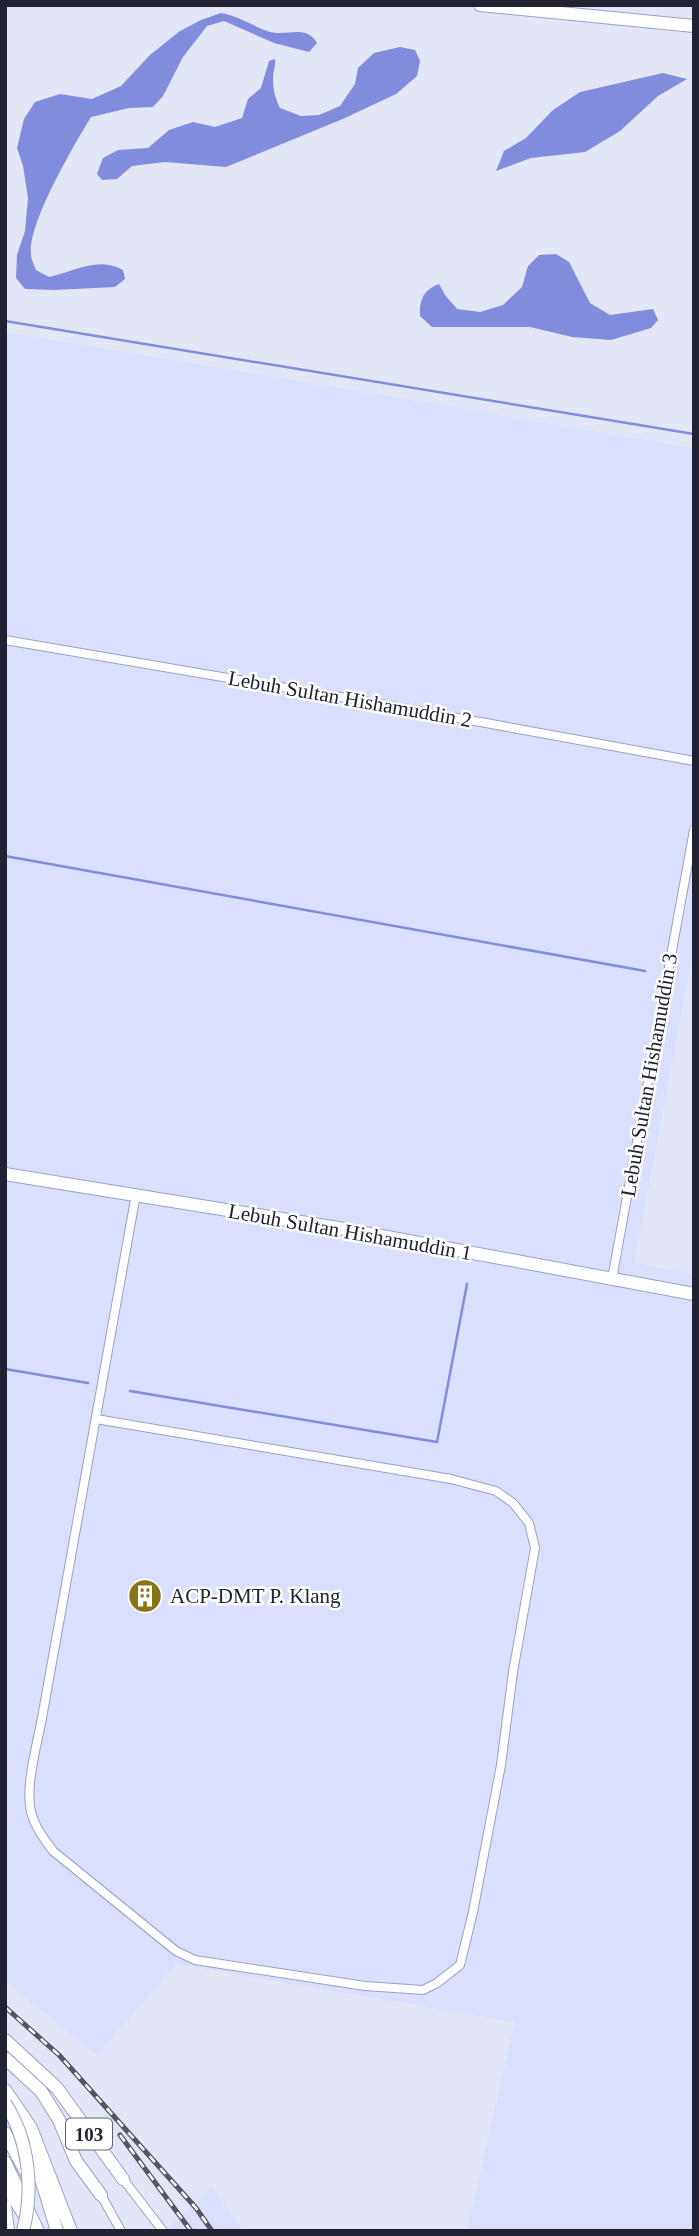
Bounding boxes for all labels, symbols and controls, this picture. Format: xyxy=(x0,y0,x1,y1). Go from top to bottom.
street label: Lebuh Sultan Hishamuddin 2 xyxy=(226,666,474,732)
street label: Lebuh Sultan Hishamuddin 3 xyxy=(616,951,682,1199)
street label: Lebuh Sultan Hishamuddin 1 xyxy=(226,1199,474,1265)
building icon: ACP-DMT P. Klang xyxy=(126,1577,164,1615)
place label: ACP-DMT P. Klang xyxy=(170,1584,341,1608)
road number: 103 xyxy=(66,2118,112,2150)

